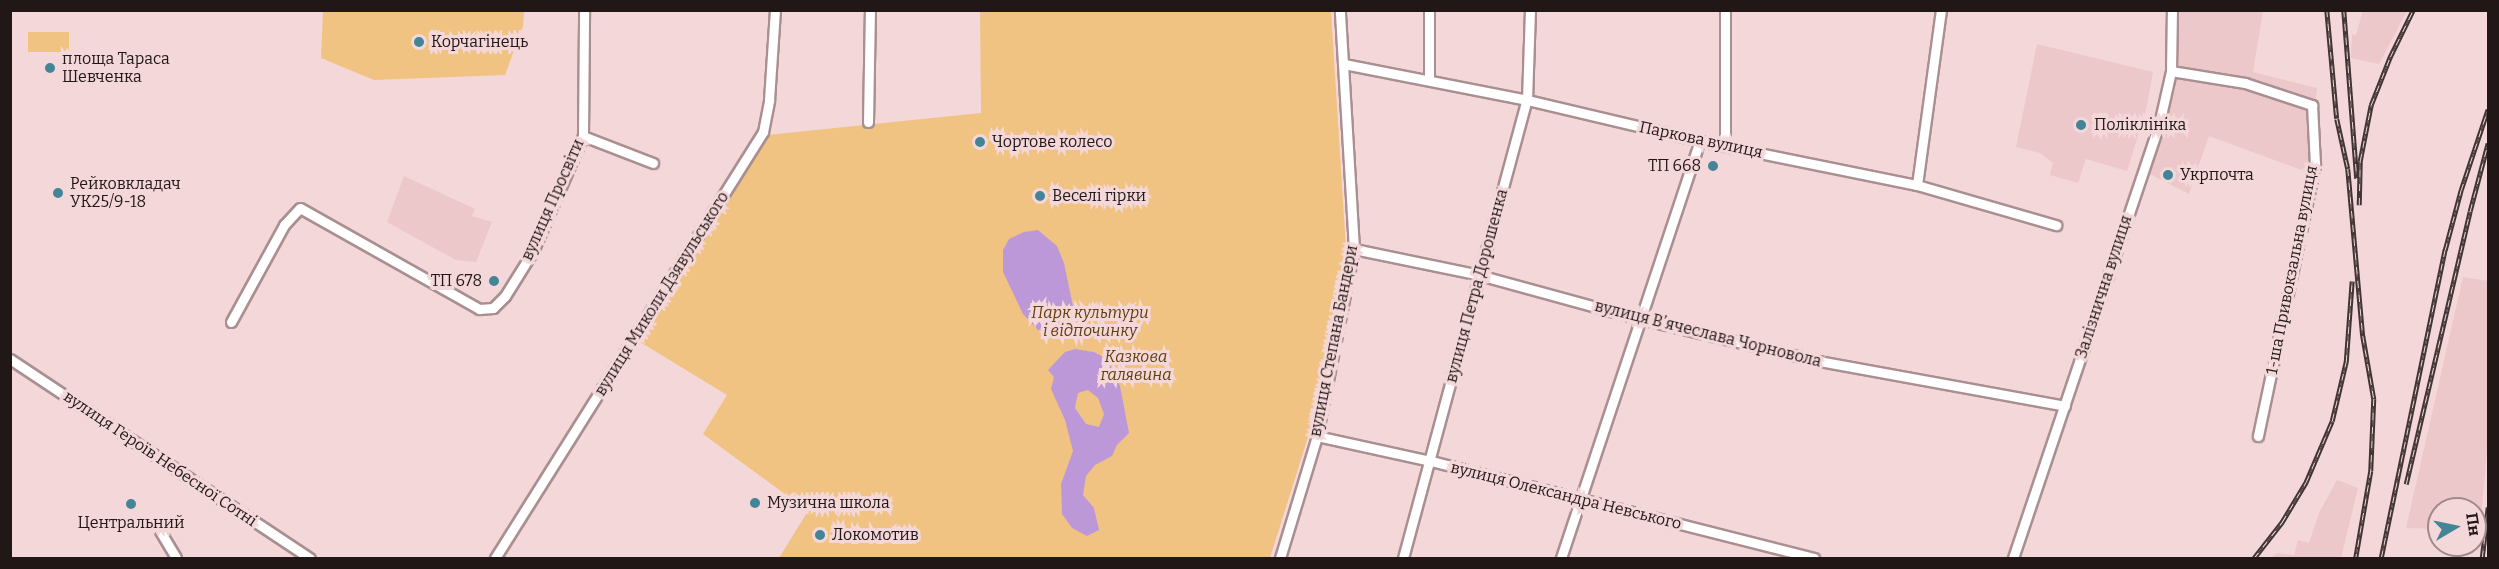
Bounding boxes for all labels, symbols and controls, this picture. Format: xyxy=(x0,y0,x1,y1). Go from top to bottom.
place label: Корчагінець xyxy=(431,32,528,52)
marker: Корчагінець xyxy=(412,35,426,49)
place label: площа Тараса Шевченка xyxy=(62,49,170,87)
marker: площа Тараса Шевченка xyxy=(43,61,57,75)
place label: Поліклініка xyxy=(2094,115,2186,135)
marker: Поліклініка xyxy=(2072,116,2090,134)
street label: Паркова вулиця xyxy=(1638,118,1764,162)
place label: Чортове колесо xyxy=(992,132,1112,152)
marker: Чортове колесо xyxy=(973,135,987,149)
street label: вулиця Просвіти xyxy=(518,136,588,264)
place label: ТП 668 xyxy=(1648,156,1701,176)
marker: ТП 668 xyxy=(1706,159,1720,173)
street label: 1-ша Привокзальна вулиця xyxy=(2262,164,2322,376)
place label: Укрпочта xyxy=(2180,165,2254,185)
marker: Укрпочта xyxy=(2161,168,2175,182)
place label: Рейковкладач УК25/9-18 xyxy=(70,174,181,212)
marker: Рейковкладач УК25/9-18 xyxy=(51,186,65,200)
place label: Веселі гірки xyxy=(1052,186,1146,206)
street label: вулиця Петра Дорошенка xyxy=(1442,187,1512,385)
street label: вулиця Миколи Дзявульського xyxy=(591,188,733,400)
marker: Веселі гірки xyxy=(1033,189,1047,203)
street label: Залізнична вулиця xyxy=(2072,213,2136,361)
street label: вулиця Степана Бандери xyxy=(1306,244,1362,438)
place label: ТП 678 xyxy=(431,271,482,291)
marker: ТП 678 xyxy=(487,274,501,288)
street label: вулиця Вʼячеслава Чорновола xyxy=(1593,296,1823,372)
park label: Парк культури і відпочинку xyxy=(1031,303,1149,341)
park label: Казкова галявина xyxy=(1100,347,1172,385)
street label: вулиця Героїв Небесної Сотні xyxy=(60,387,260,531)
street label: вулиця Олександра Невського xyxy=(1449,458,1683,534)
place label: Музична школа xyxy=(767,493,890,513)
marker: Музична школа xyxy=(748,496,762,510)
marker: Центральний xyxy=(124,497,138,511)
north arrow xyxy=(2427,497,2487,557)
text: Пн xyxy=(2462,511,2484,537)
place label: Центральний xyxy=(77,513,185,533)
place label: Локомотив xyxy=(832,525,919,545)
marker: Локомотив xyxy=(813,528,827,542)

